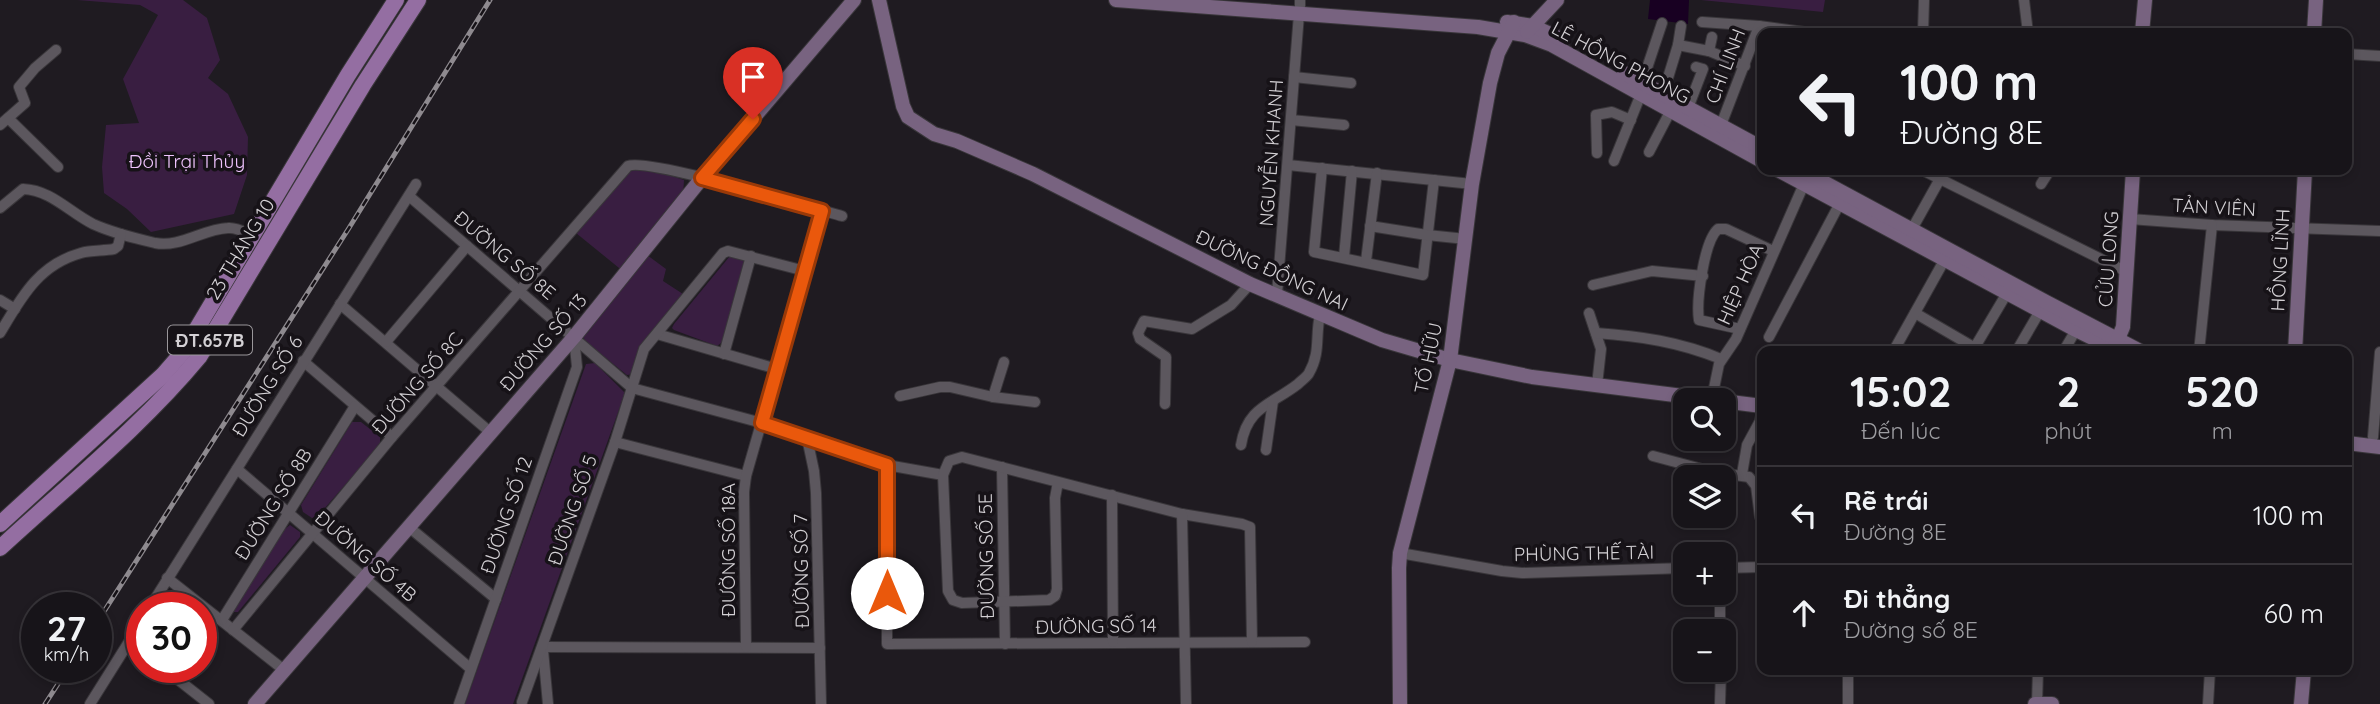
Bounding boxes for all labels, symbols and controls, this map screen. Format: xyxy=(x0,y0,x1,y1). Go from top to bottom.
street label: LÊ HỒNG PHONG xyxy=(1548,15,1694,109)
street label: CHÍ LINH xyxy=(1700,25,1750,107)
pin xyxy=(723,47,783,119)
text: 100 m xyxy=(1900,51,2038,112)
icon: left xyxy=(1785,56,1876,147)
icon: arrive xyxy=(734,58,772,96)
street label: NGUYỄN KHANH xyxy=(1254,79,1288,227)
text: Đường 8E xyxy=(1900,112,2043,152)
park label: Đồi Trại Thủy xyxy=(129,149,245,173)
street label: TẢN VIÊN xyxy=(2171,193,2257,221)
street label: 23 THÁNG 10 xyxy=(200,194,280,304)
street label: ĐƯỜNG SỐ 8E xyxy=(449,205,561,305)
street label: HỒNG LĨNH xyxy=(2265,208,2295,312)
street label: CỬU LONG xyxy=(2093,210,2123,308)
street label: ĐƯỜNG ĐỒNG NAI xyxy=(1192,224,1352,316)
street label: HIỆP HÒA xyxy=(1711,240,1769,328)
street label: ĐƯỜNG SỐ 13 xyxy=(494,288,592,396)
street label: TỐ HỮU xyxy=(1409,320,1447,396)
road number: ĐT.657B xyxy=(168,326,252,354)
street label: ĐƯỜNG SỐ 8C xyxy=(366,327,468,439)
street label: ĐƯỜNG SỐ 6 xyxy=(226,331,308,441)
text: 15:02 xyxy=(1850,365,1952,418)
text: 2 xyxy=(2056,365,2080,418)
text: 520 xyxy=(2185,365,2259,418)
map controls xyxy=(1673,388,1736,682)
button: search xyxy=(1673,388,1736,451)
text: Đến lúc xyxy=(1861,416,1940,445)
text: phút xyxy=(2044,416,2092,445)
text: m xyxy=(2212,416,2233,445)
street label: ĐƯỜNG SỐ 8B xyxy=(229,444,317,564)
street label: ĐƯỜNG SỐ 5 xyxy=(542,452,602,568)
street label: ĐƯỜNG SỐ 12 xyxy=(475,453,537,577)
button: layers xyxy=(1673,465,1736,528)
street label: ĐƯỜNG SỐ 18A xyxy=(716,483,740,617)
text: Rẽ trái xyxy=(1844,484,1928,517)
street label: ĐƯỜNG SỐ 5E xyxy=(973,493,999,619)
icon: left xyxy=(1785,496,1823,534)
text: 100 m xyxy=(2253,499,2324,532)
street label: ĐƯỜNG SỐ 4B xyxy=(310,505,422,607)
street label: ĐƯỜNG SỐ 7 xyxy=(788,513,814,628)
text: Đường 8E xyxy=(1844,517,1947,546)
street label: PHÙNG THẾ TÀI xyxy=(1514,540,1654,566)
button: + xyxy=(1673,542,1736,605)
position arrow xyxy=(850,556,924,630)
text: Đi thẳng xyxy=(1844,582,1950,615)
speed limit sign: 30 xyxy=(126,592,217,683)
icon: ahead xyxy=(1785,594,1823,632)
text: 60 m xyxy=(2264,597,2324,630)
text: 27 xyxy=(47,606,86,650)
street label: ĐƯỜNG SỐ 14 xyxy=(1035,613,1157,639)
text: Đường số 8E xyxy=(1844,615,1978,644)
button: − xyxy=(1673,619,1736,682)
text: km/h xyxy=(44,643,89,666)

